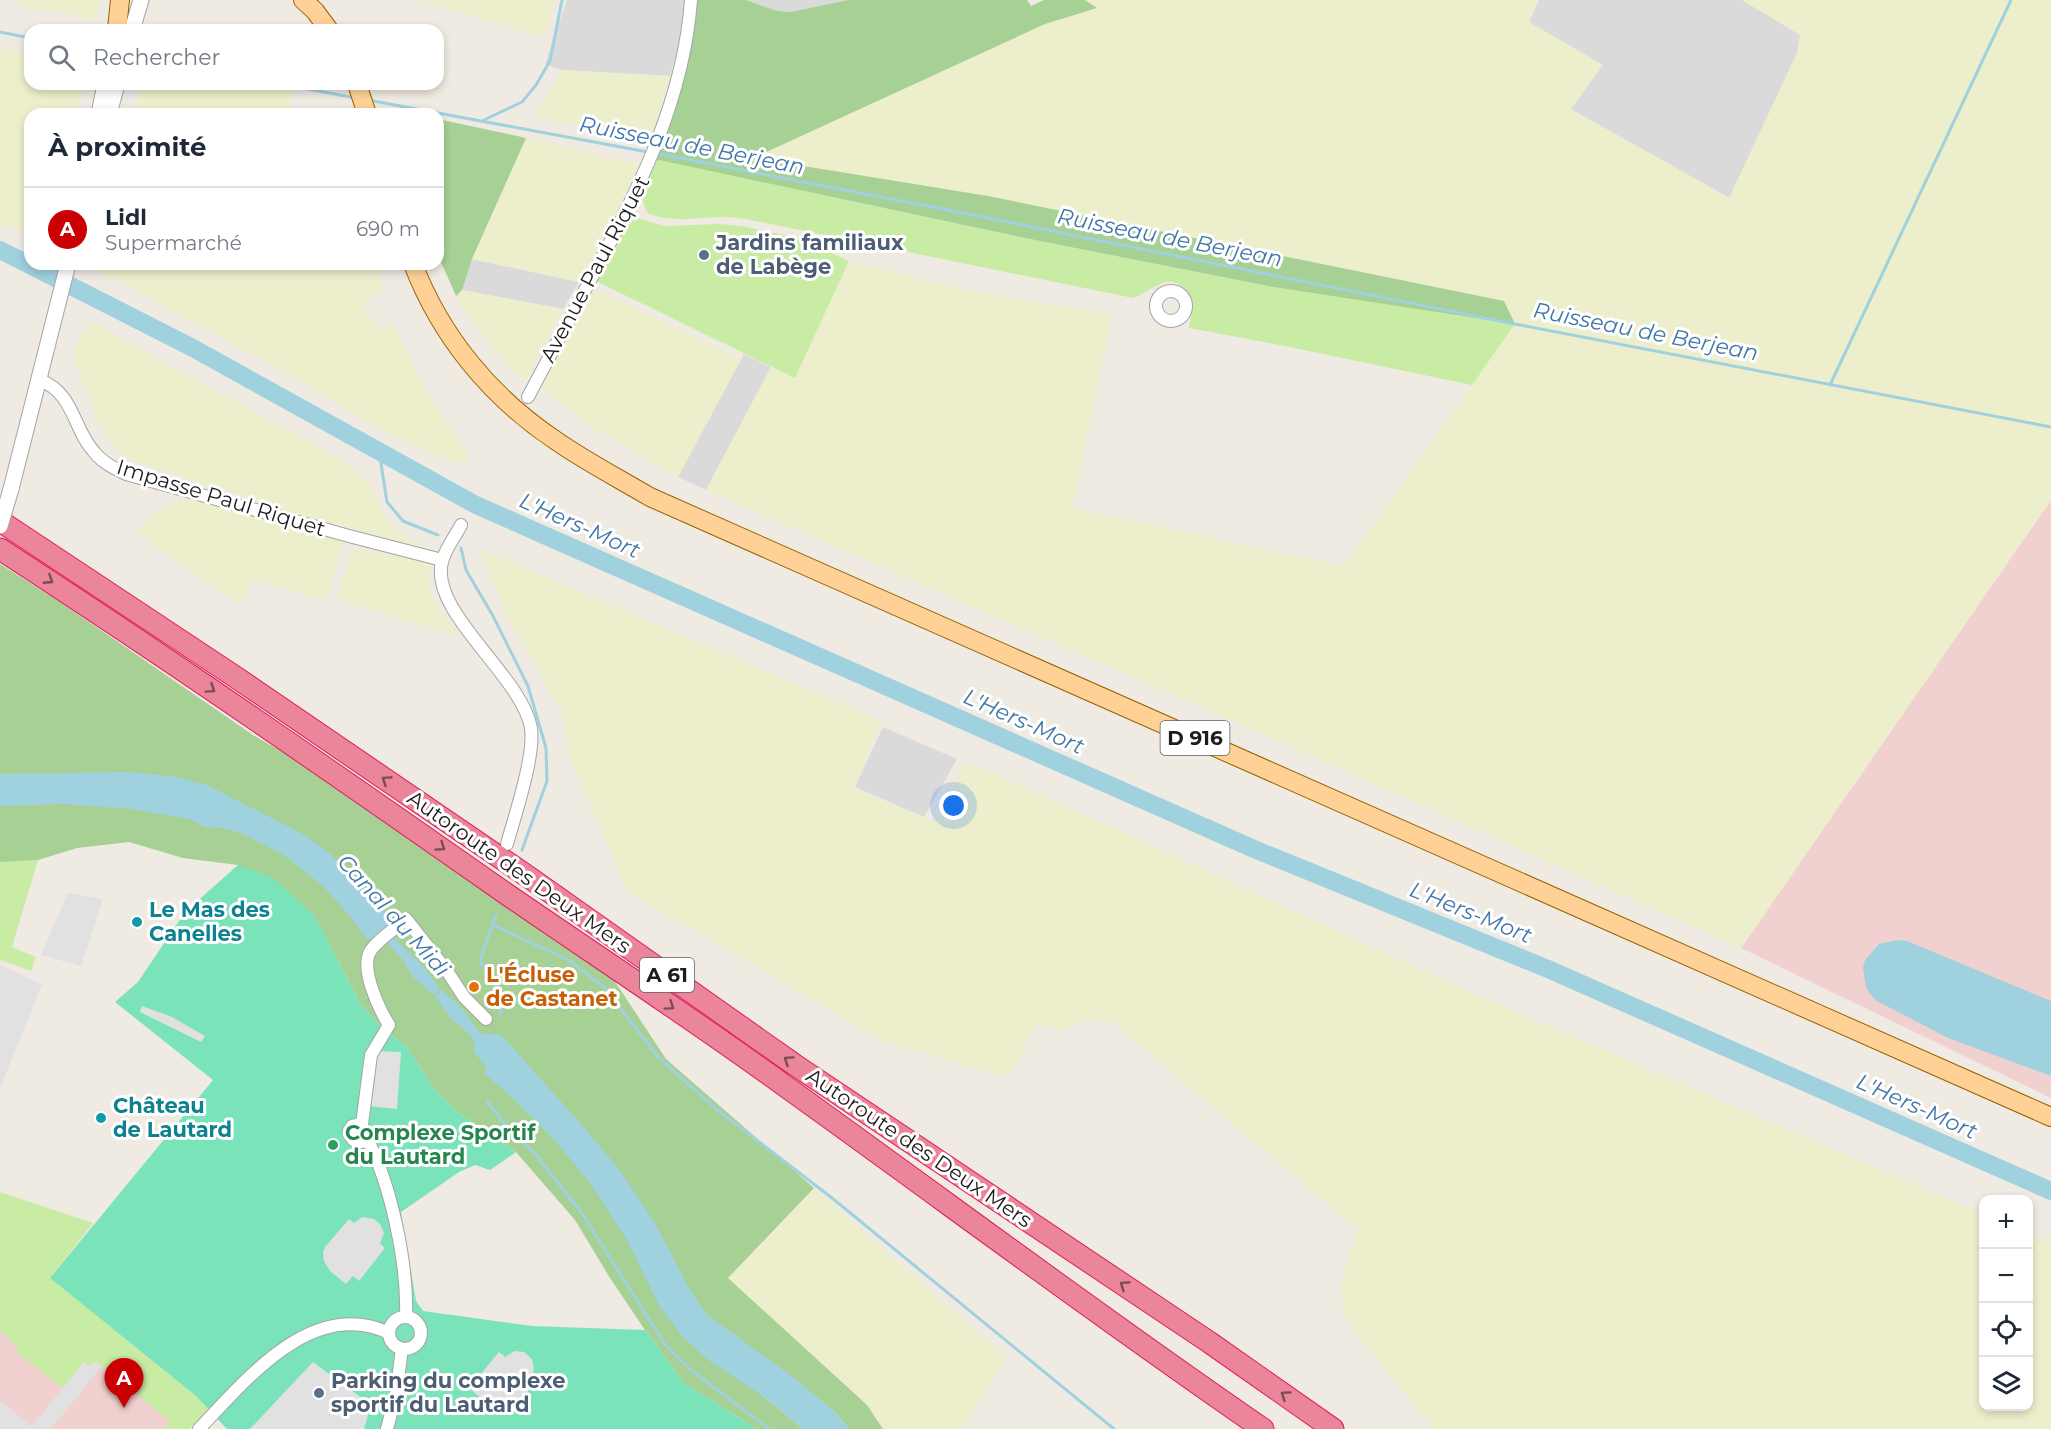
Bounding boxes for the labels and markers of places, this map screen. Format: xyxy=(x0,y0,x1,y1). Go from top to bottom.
place label: Jardins familiaux de Labège xyxy=(715,230,904,279)
marker: Jardins familiaux de Labège xyxy=(697,248,711,262)
place label: Le Mas des Canelles xyxy=(149,897,270,946)
marker: Le Mas des Canelles xyxy=(130,915,144,929)
place label: L'Écluse de Castanet xyxy=(486,962,618,1011)
marker: L'Écluse de Castanet xyxy=(467,980,481,994)
place label: Château de Lautard xyxy=(113,1093,232,1142)
marker: Château de Lautard xyxy=(94,1111,108,1125)
place label: Complexe Sportif du Lautard xyxy=(345,1120,536,1169)
marker: Complexe Sportif du Lautard xyxy=(326,1138,340,1152)
pin: A xyxy=(104,1358,144,1408)
place label: Parking du complexe sportif du Lautard xyxy=(331,1368,565,1417)
marker: Parking du complexe sportif du Lautard xyxy=(312,1386,326,1400)

